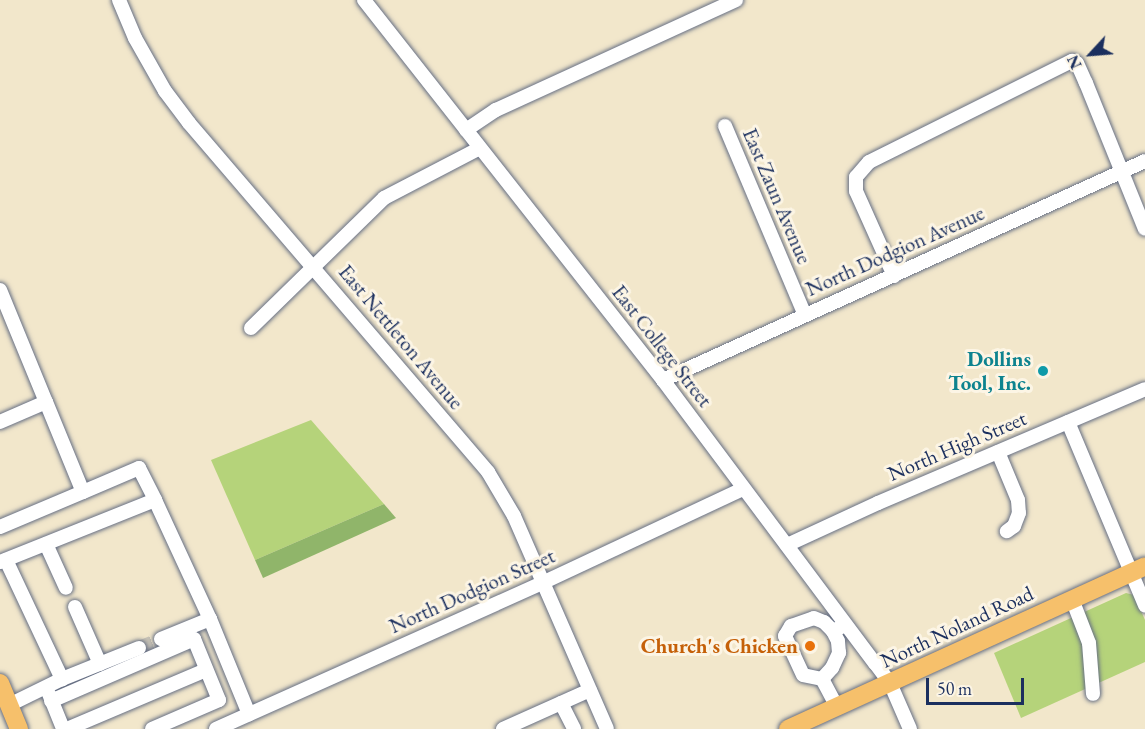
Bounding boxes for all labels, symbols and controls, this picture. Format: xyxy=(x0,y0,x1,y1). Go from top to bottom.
north arrow xyxy=(1061,24,1121,84)
text: N xyxy=(1062,52,1087,73)
street label: East Zaun Avenue xyxy=(737,124,817,268)
street label: North Dodgion Avenue xyxy=(802,200,988,302)
street label: East Nettleton Avenue xyxy=(333,260,469,414)
street label: East College Street xyxy=(606,280,718,412)
place label: Dollins Tool, Inc. xyxy=(948,346,1031,396)
marker: Dollins Tool, Inc. xyxy=(1036,364,1050,378)
street label: North High Street xyxy=(884,405,1030,487)
street label: North Dodgion Street xyxy=(385,543,559,639)
street label: North Noland Road xyxy=(877,581,1037,673)
place label: Church's Chicken xyxy=(641,633,798,659)
marker: Church's Chicken xyxy=(803,639,817,653)
scale bar xyxy=(929,666,1026,704)
text: 50 m xyxy=(937,677,972,700)

